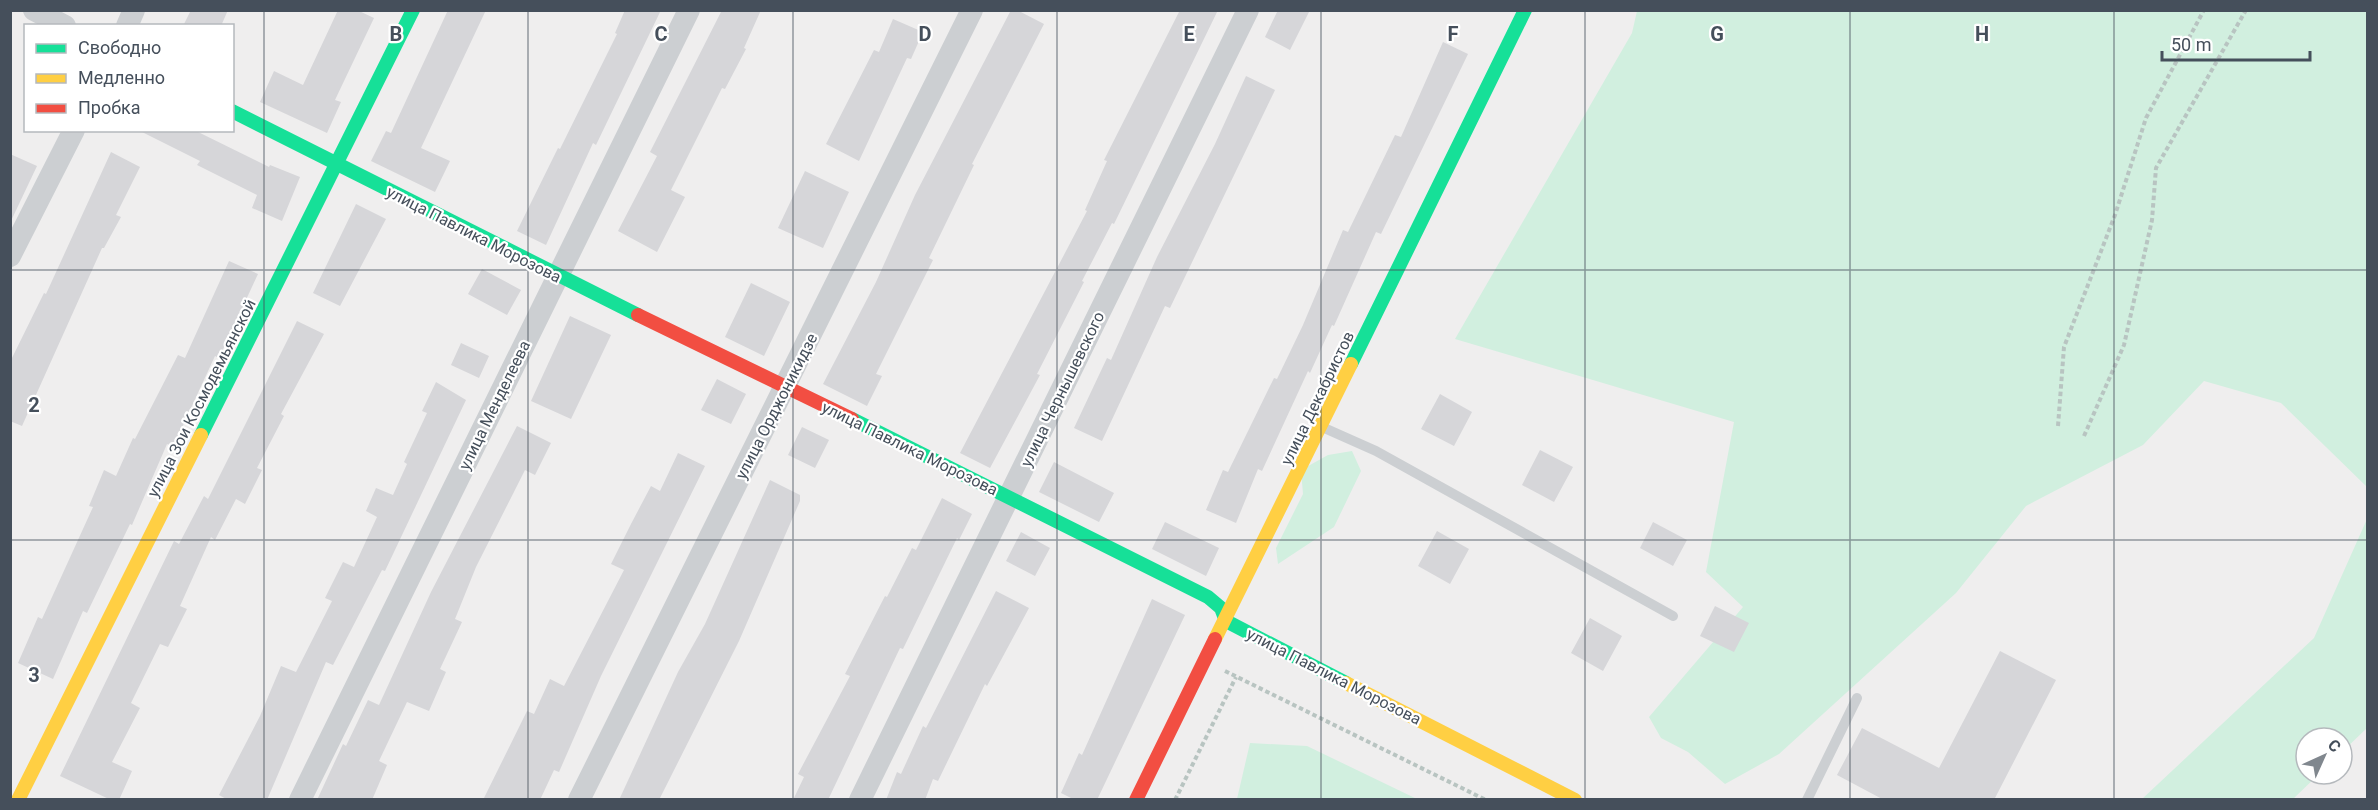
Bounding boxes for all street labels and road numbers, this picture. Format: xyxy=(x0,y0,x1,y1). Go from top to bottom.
street label: улица Павлика Морозова xyxy=(383,182,564,287)
street label: улица Зои Космодемьянской xyxy=(143,296,260,500)
street label: улица Чернышевского xyxy=(1017,309,1108,470)
street label: улица Декабристов xyxy=(1277,328,1358,468)
street label: улица Орджоникидзе xyxy=(731,330,822,482)
street label: улица Менделеева xyxy=(455,337,534,473)
street label: улица Павлика Морозова xyxy=(819,398,1001,499)
street label: улица Павлика Морозова xyxy=(1243,624,1424,729)

